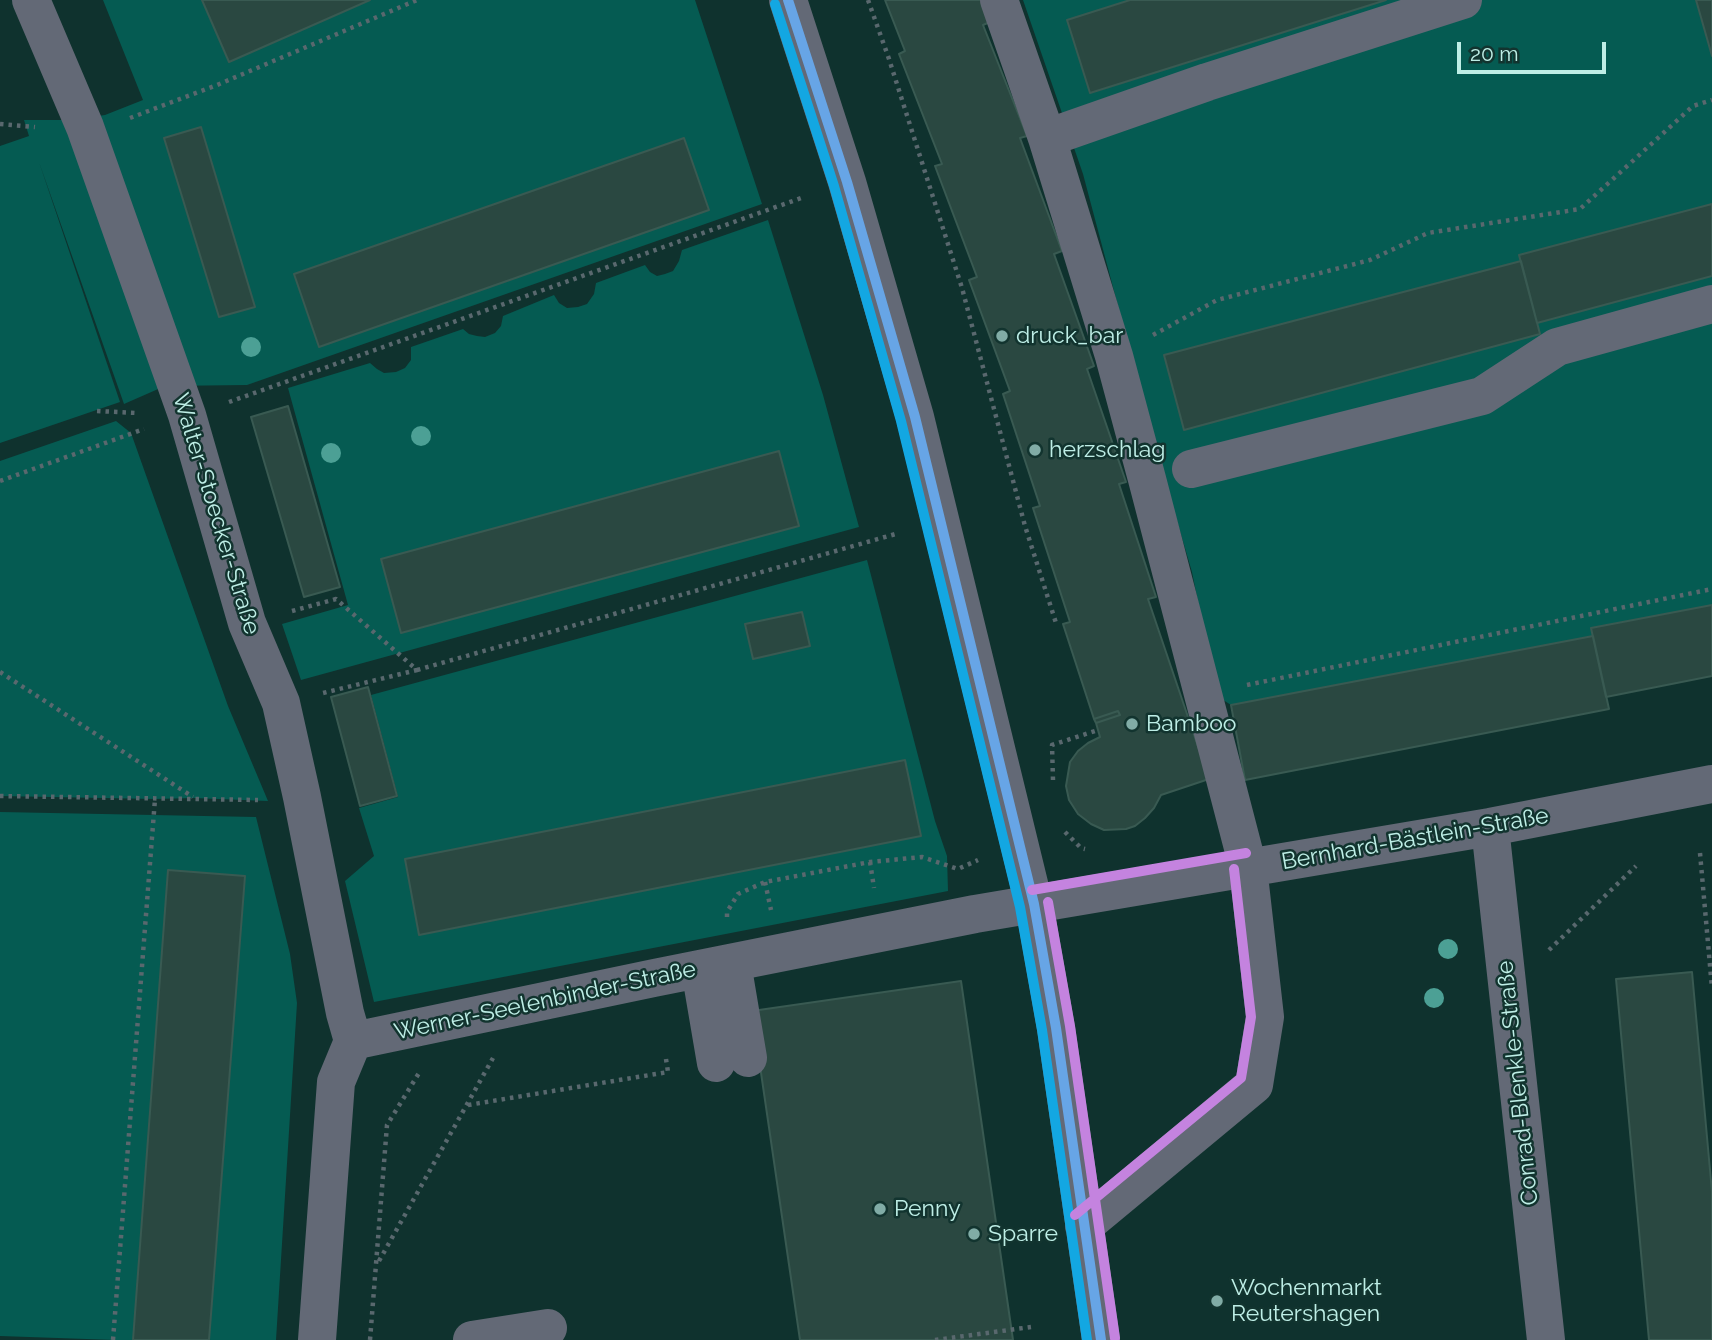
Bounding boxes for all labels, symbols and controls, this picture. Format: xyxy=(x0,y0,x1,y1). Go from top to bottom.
scale bar xyxy=(1460,28,1609,72)
text: 20 m xyxy=(1470,41,1518,66)
place label: druck_bar xyxy=(1016,322,1123,350)
marker: druck_bar xyxy=(994,328,1010,344)
street label: Walter-Stoecker-Straße xyxy=(166,390,266,638)
place label: herzschlag xyxy=(1049,436,1165,464)
marker: herzschlag xyxy=(1027,442,1043,458)
place label: Bamboo xyxy=(1146,710,1237,738)
marker: Bamboo xyxy=(1124,716,1140,732)
street label: Bernhard-Bästlein-Straße xyxy=(1279,802,1551,876)
street label: Werner-Seelenbinder-Straße xyxy=(392,956,698,1046)
street label: Conrad-Blenkle-Straße xyxy=(1491,959,1545,1207)
place label: Penny xyxy=(894,1195,961,1223)
marker: Penny xyxy=(872,1201,888,1217)
place label: Sparre xyxy=(988,1220,1058,1248)
marker: Sparre xyxy=(966,1226,982,1242)
place label: Wochenmarkt Reutershagen xyxy=(1231,1274,1382,1328)
marker: Wochenmarkt Reutershagen xyxy=(1209,1293,1225,1309)

